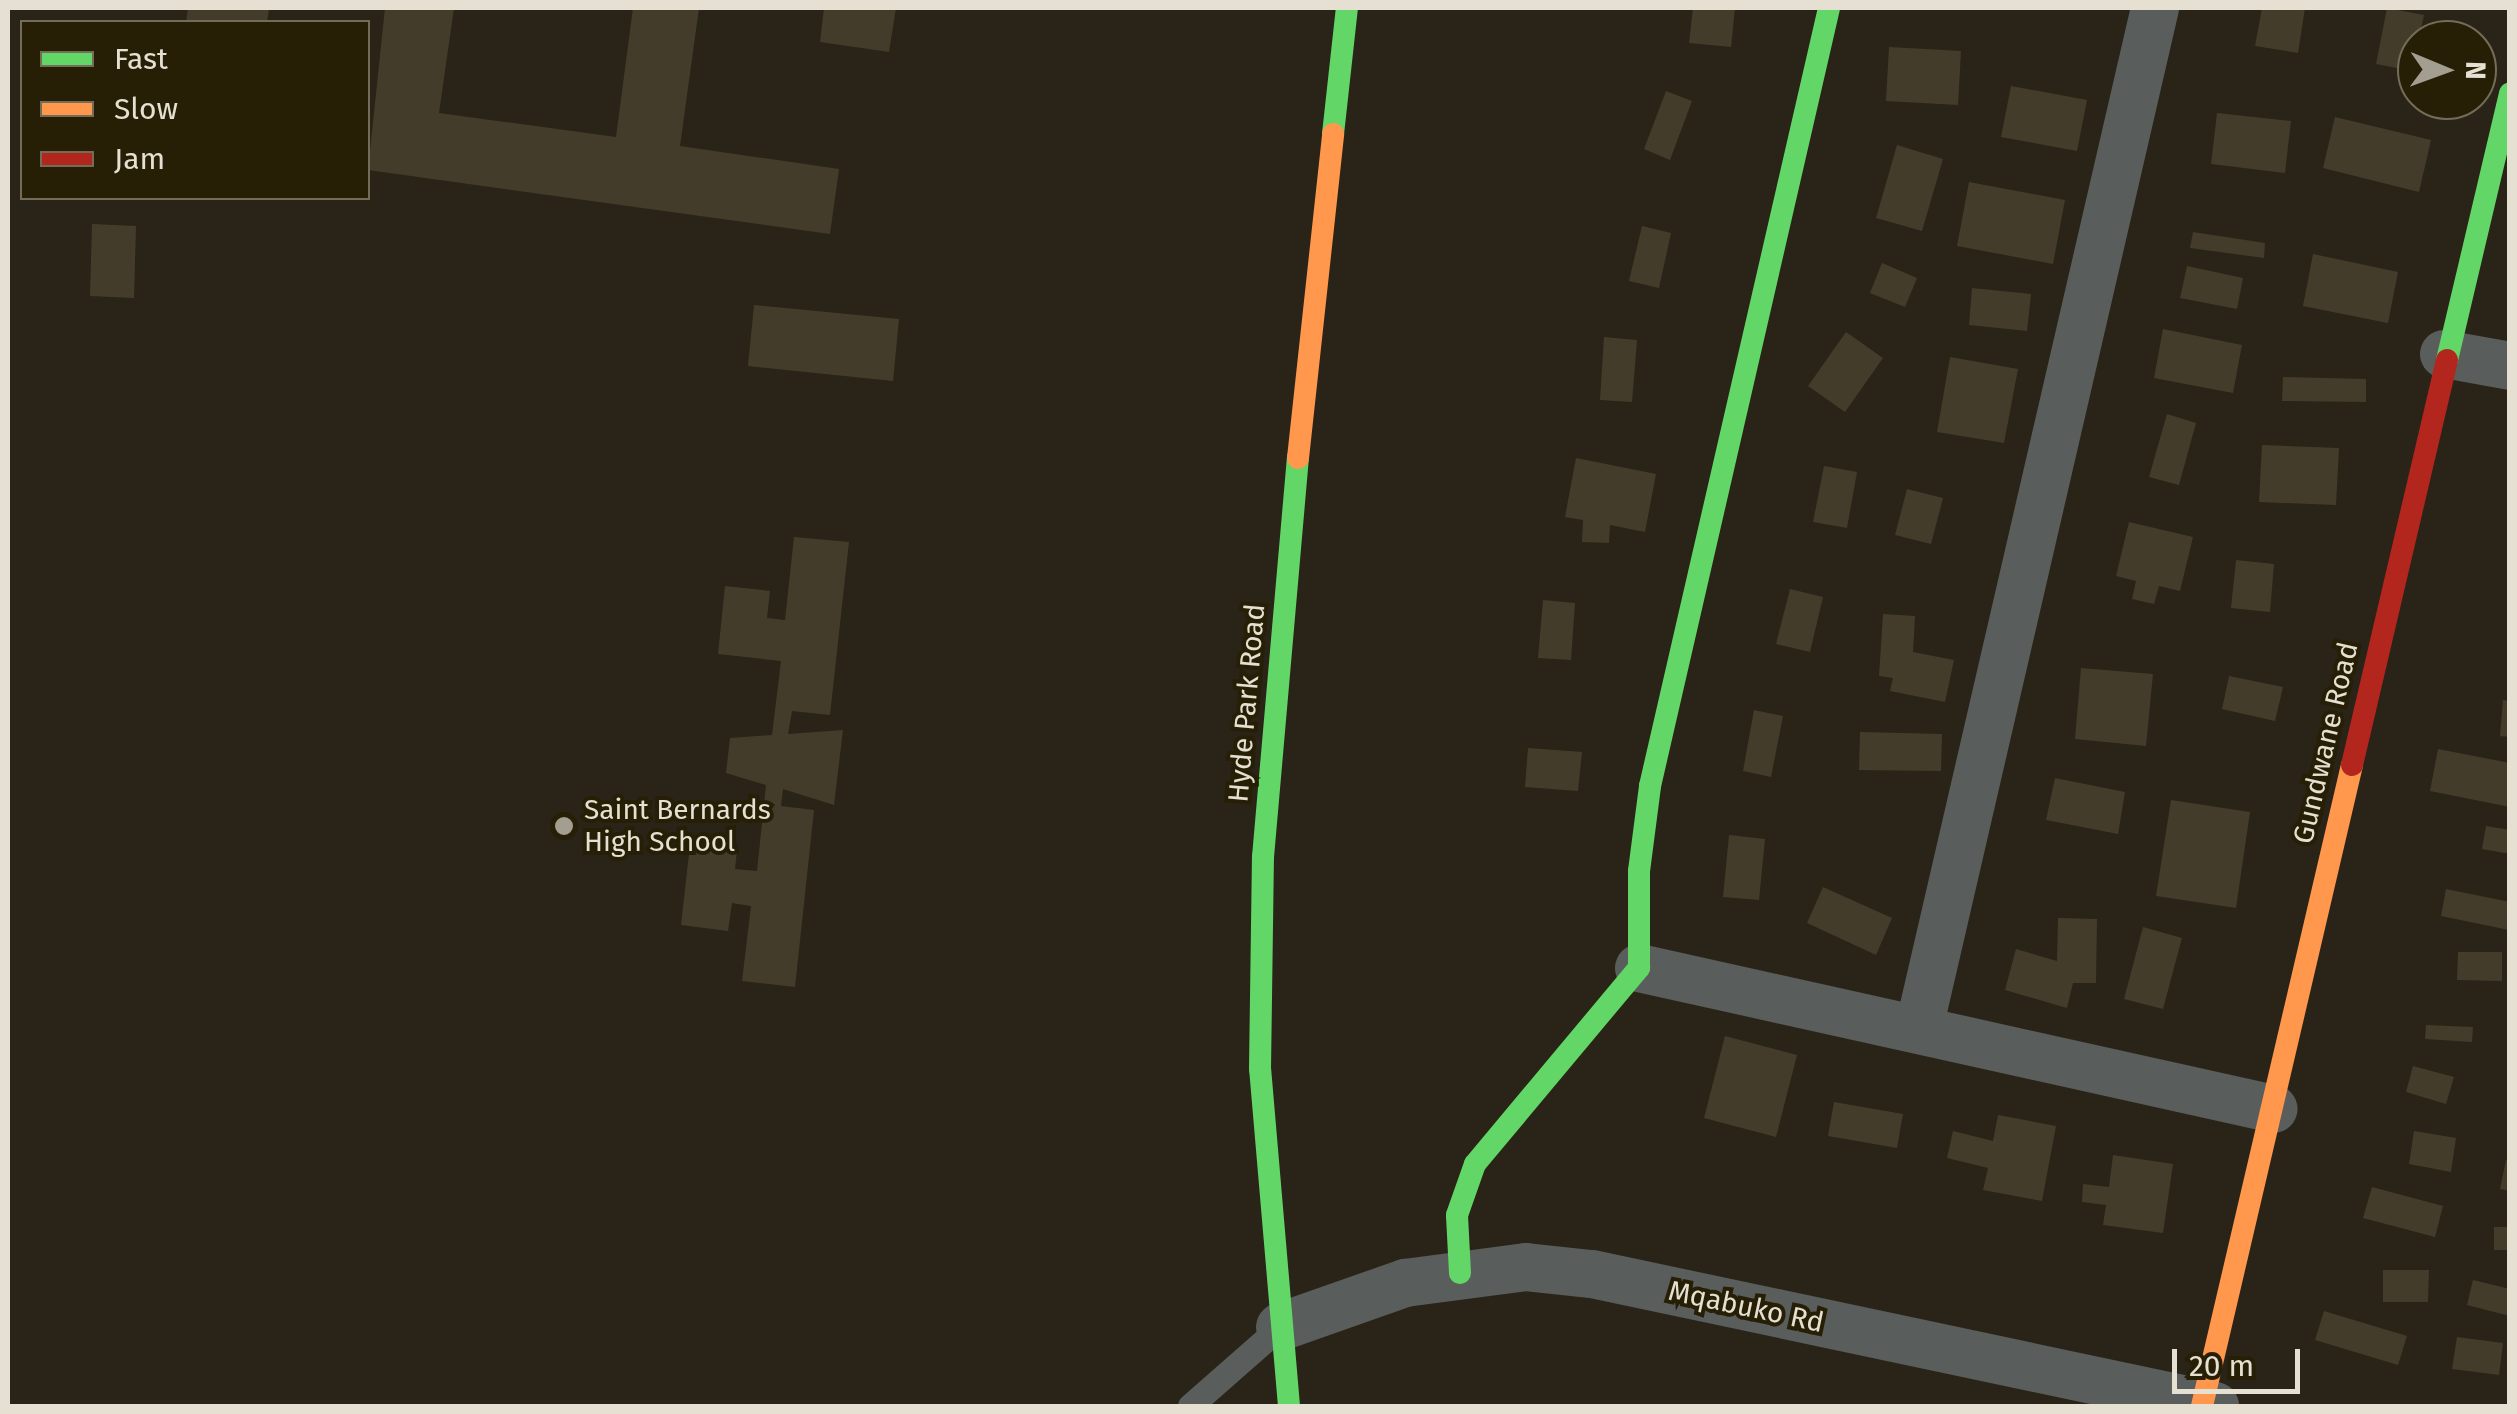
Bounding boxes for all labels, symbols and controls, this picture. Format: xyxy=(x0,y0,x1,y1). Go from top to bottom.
legend xyxy=(20,20,370,200)
north arrow xyxy=(2397,20,2497,120)
text: Fast xyxy=(114,41,168,77)
text: N xyxy=(2459,61,2492,80)
text: Slow xyxy=(114,91,178,127)
text: Jam xyxy=(114,141,165,177)
street label: Hyde Park Road xyxy=(1222,602,1272,804)
street label: Gundwane Road xyxy=(2286,639,2366,847)
place label: Saint Bernards High School xyxy=(584,793,771,859)
marker: Saint Bernards High School xyxy=(553,815,575,837)
street label: Mqabuko Rd xyxy=(1665,1274,1827,1340)
scale bar xyxy=(2177,1329,2304,1391)
text: 20 m xyxy=(2189,1348,2254,1384)

